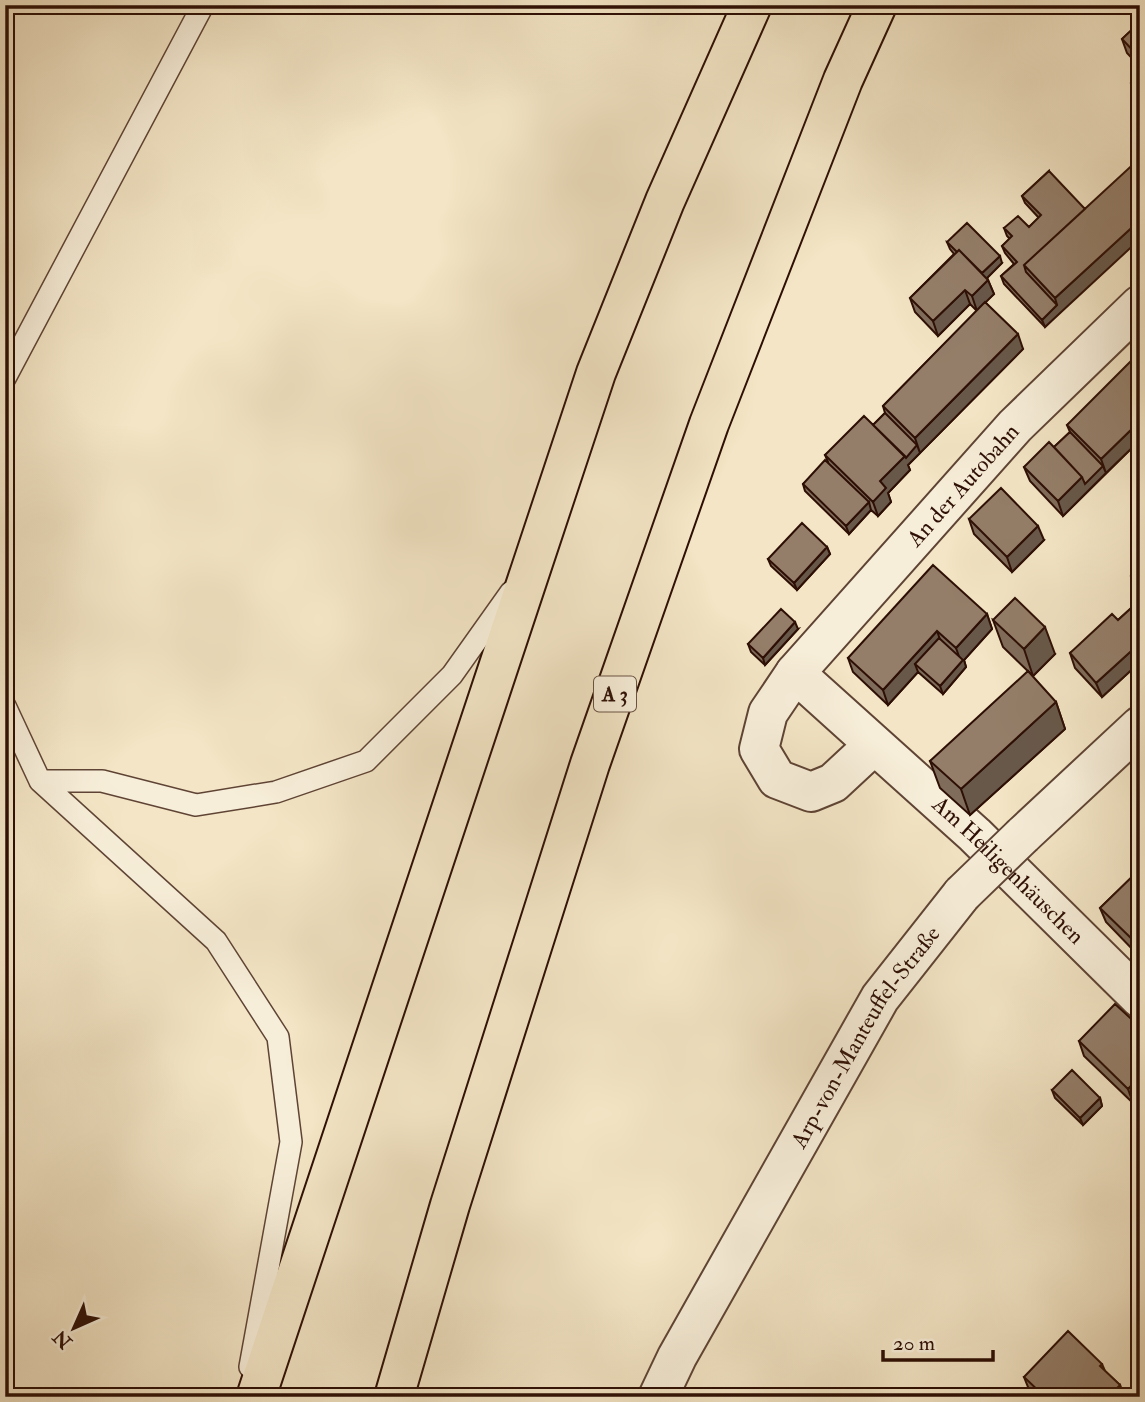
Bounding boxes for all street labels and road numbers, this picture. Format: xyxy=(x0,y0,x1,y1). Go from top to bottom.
street label: An der Autobahn xyxy=(900,417,1026,553)
road number: A 3 xyxy=(594,676,636,712)
street label: Am Heiligenhäuschen xyxy=(926,789,1091,950)
street label: Arp-von-Manteuffel-Straße xyxy=(784,920,947,1154)

